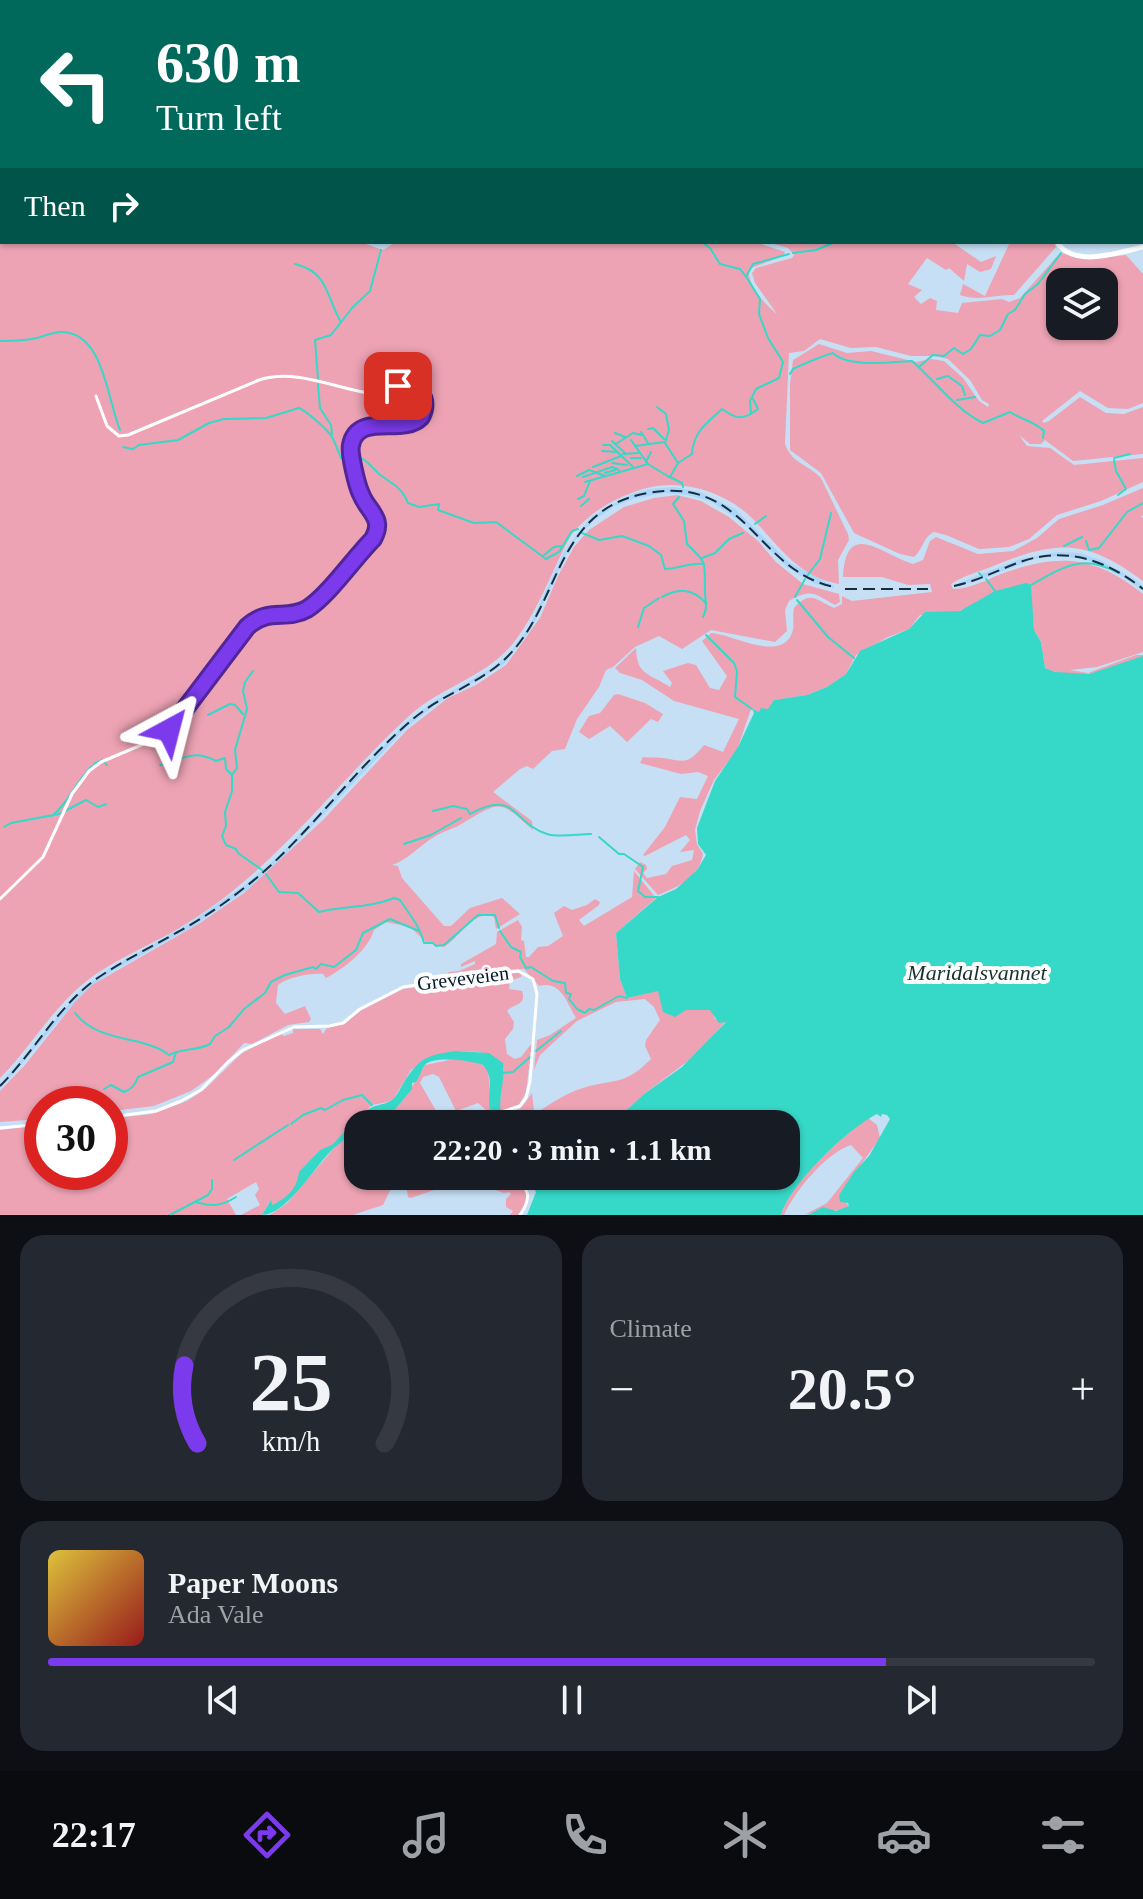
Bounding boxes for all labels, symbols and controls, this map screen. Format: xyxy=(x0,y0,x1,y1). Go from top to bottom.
icon: left xyxy=(24,32,128,136)
text: 630 m xyxy=(156,32,301,94)
text: Turn left xyxy=(156,98,282,138)
icon: right xyxy=(102,184,146,228)
text: Then xyxy=(24,189,86,222)
map controls xyxy=(1046,268,1118,340)
button: layers xyxy=(1046,268,1118,340)
pin xyxy=(364,352,432,420)
icon: arrive xyxy=(376,364,420,408)
position arrow xyxy=(127,688,211,772)
water label: Maridalsvannet xyxy=(906,960,1048,985)
street label: Greveveien xyxy=(416,961,510,995)
speed limit sign: 30 xyxy=(24,1086,128,1190)
text: 22:20 · 3 min · 1.1 km xyxy=(432,1133,712,1166)
text: Climate xyxy=(610,1314,692,1343)
text: 25 xyxy=(249,1336,332,1428)
text: 20.5° xyxy=(788,1356,917,1422)
text: − xyxy=(610,1365,634,1414)
text: + xyxy=(1070,1365,1095,1414)
text: km/h xyxy=(261,1426,320,1457)
text: Paper Moons xyxy=(168,1566,338,1599)
text: Ada Vale xyxy=(168,1600,264,1629)
icon: previous xyxy=(201,1678,245,1722)
icon: pause xyxy=(550,1678,594,1722)
icon: next xyxy=(899,1678,943,1722)
icon: directions xyxy=(239,1807,295,1863)
icon: music xyxy=(398,1807,454,1863)
icon: phone xyxy=(557,1807,613,1863)
icon: climate xyxy=(717,1807,773,1863)
icon: car xyxy=(876,1807,932,1863)
icon: filters xyxy=(1035,1807,1091,1863)
text: 22:17 xyxy=(52,1815,136,1855)

